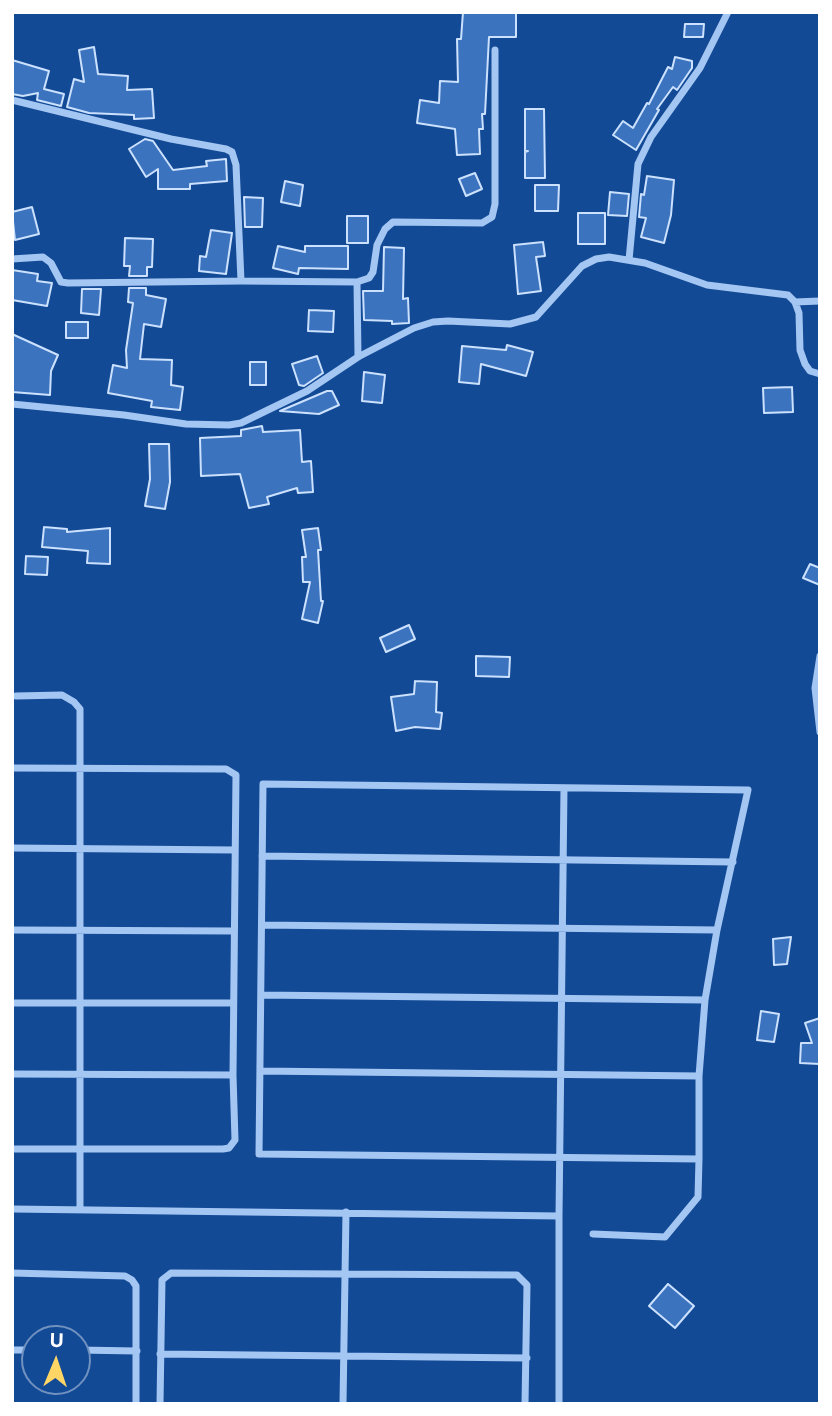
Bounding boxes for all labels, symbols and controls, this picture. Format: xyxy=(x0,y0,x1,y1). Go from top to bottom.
north arrow xyxy=(21,1325,91,1395)
text: U xyxy=(49,1329,64,1352)

